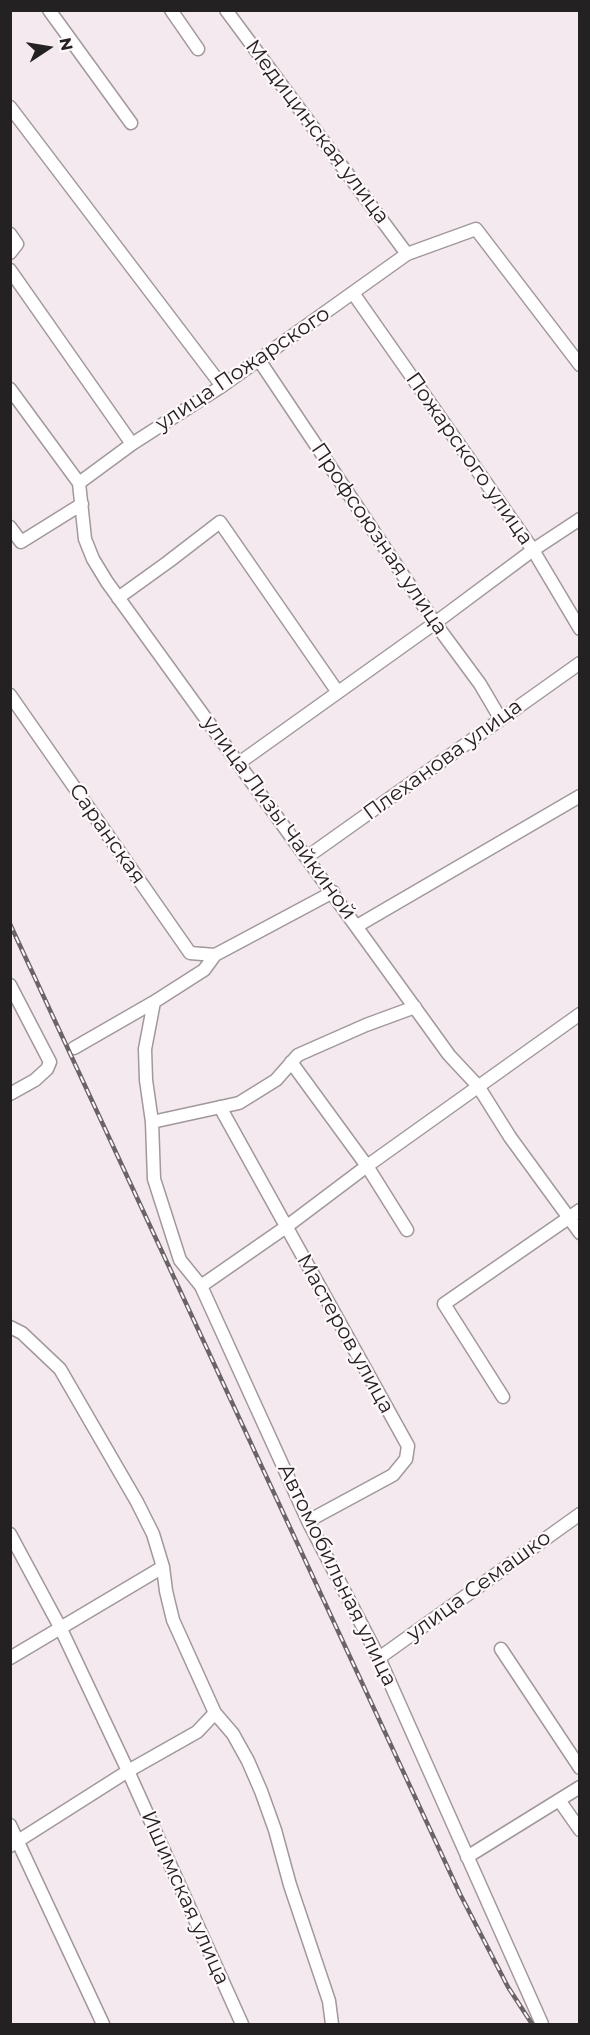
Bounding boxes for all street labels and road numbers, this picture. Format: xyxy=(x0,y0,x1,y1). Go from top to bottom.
street label: Медицинская улица xyxy=(240,35,394,229)
street label: улица Пожарского xyxy=(151,301,335,437)
street label: Пожарского улица xyxy=(400,368,538,550)
street label: Профсоюзная улица xyxy=(305,438,453,640)
street label: Плеханова улица xyxy=(359,694,527,826)
street label: улица Лизы Чайкиной xyxy=(197,711,361,925)
street label: Саранская xyxy=(63,779,151,889)
street label: Мастеров улица xyxy=(291,1250,399,1418)
street label: Автомобильная улица xyxy=(272,1460,402,1690)
street label: улица Семашко xyxy=(402,1525,556,1647)
street label: Ишимская улица xyxy=(135,1807,235,1989)

